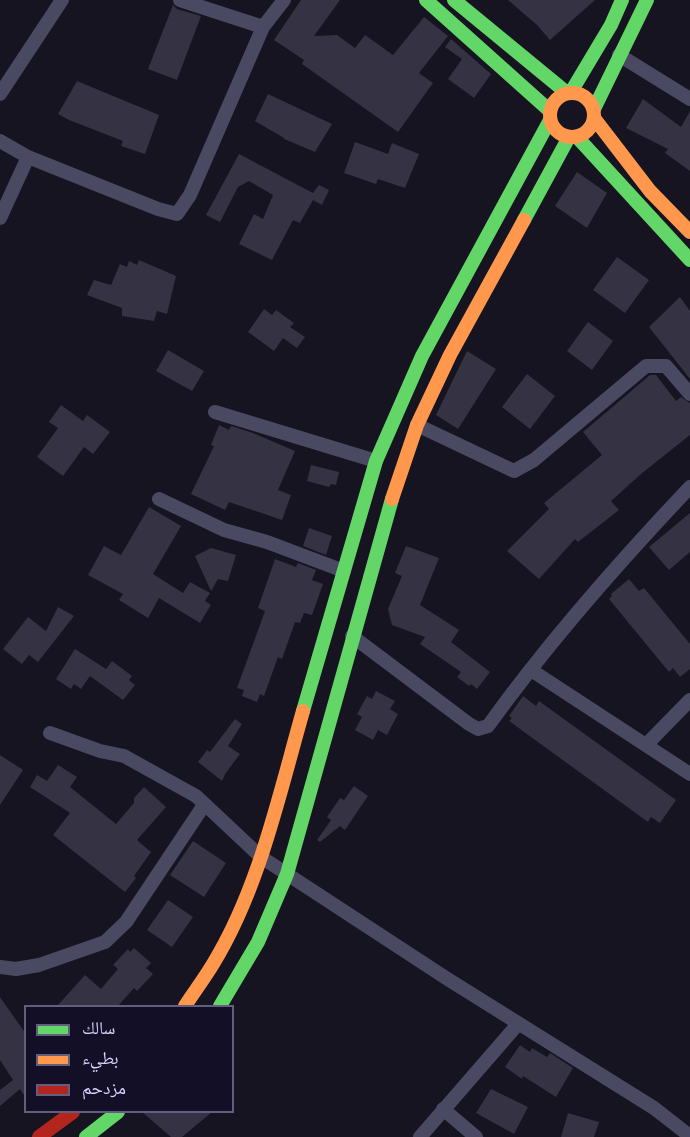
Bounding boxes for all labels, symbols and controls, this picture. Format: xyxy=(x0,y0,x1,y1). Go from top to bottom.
legend xyxy=(24,1005,234,1113)
text: سالك xyxy=(82,1016,115,1039)
text: بطيء xyxy=(82,1046,119,1069)
text: مزدحم xyxy=(82,1076,126,1099)

